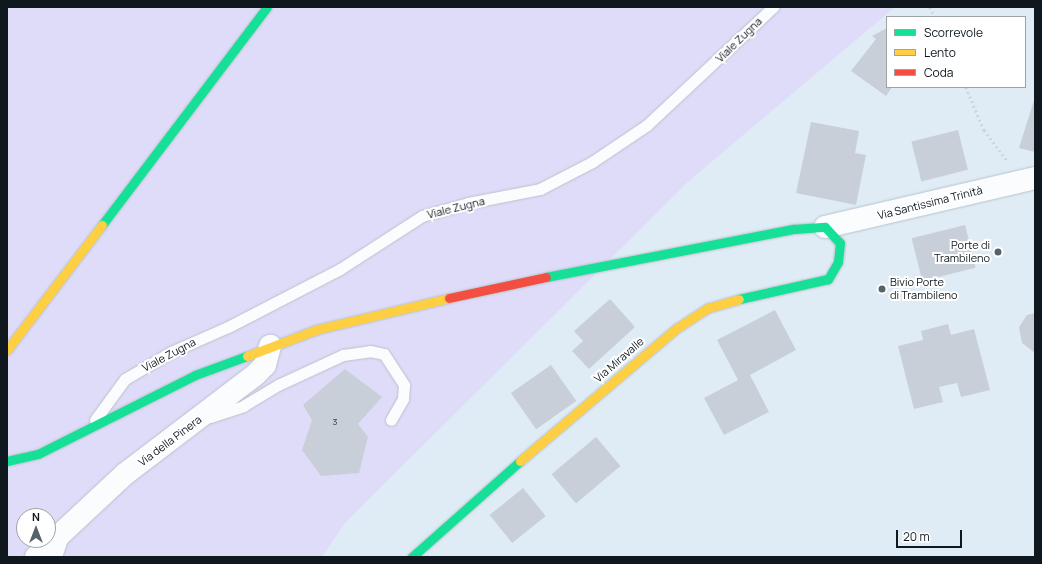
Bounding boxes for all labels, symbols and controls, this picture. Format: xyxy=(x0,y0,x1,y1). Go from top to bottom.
street label: Viale Zugna xyxy=(713,15,765,65)
legend xyxy=(886,16,1026,88)
text: Scorrevole xyxy=(924,24,983,41)
text: Lento xyxy=(924,44,956,61)
text: Coda xyxy=(924,64,953,81)
street label: Via Santissima Trinità xyxy=(876,184,984,222)
street label: Viale Zugna xyxy=(426,194,486,222)
place label: Porte di Trambileno xyxy=(934,239,990,265)
marker: Porte di Trambileno xyxy=(993,247,1003,257)
place label: Bivio Porte di Trambileno xyxy=(890,276,957,302)
marker: Bivio Porte di Trambileno xyxy=(877,284,887,294)
street label: Viale Zugna xyxy=(140,335,198,375)
street label: Via Miravalle xyxy=(591,335,647,385)
street label: Via della Pinera xyxy=(136,413,204,469)
house number: 3 xyxy=(333,417,337,427)
north arrow xyxy=(16,508,56,548)
text: N xyxy=(32,509,40,524)
scale bar xyxy=(898,522,964,548)
text: 20 m xyxy=(903,528,930,545)

